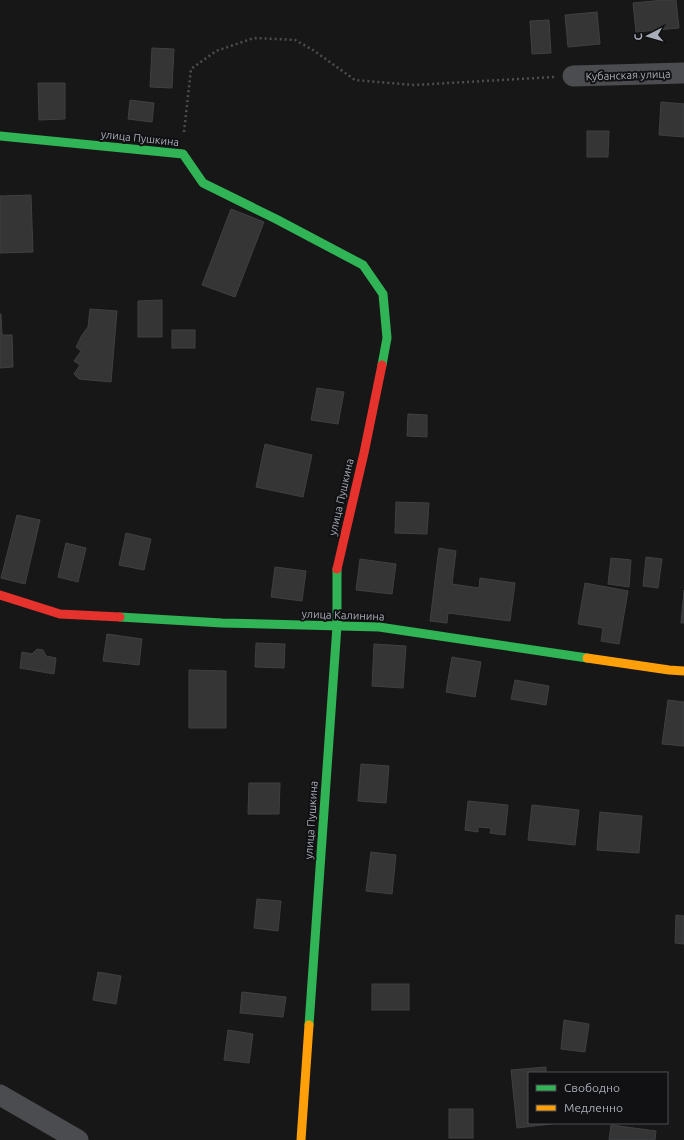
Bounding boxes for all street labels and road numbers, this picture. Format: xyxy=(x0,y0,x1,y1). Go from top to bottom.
street label: Кубанская улица xyxy=(585,68,671,82)
street label: улица Пушкина xyxy=(100,128,180,148)
street label: улица Пушкина xyxy=(326,457,356,537)
street label: улица Калинина xyxy=(301,608,385,622)
street label: улица Пушкина xyxy=(302,780,320,860)

